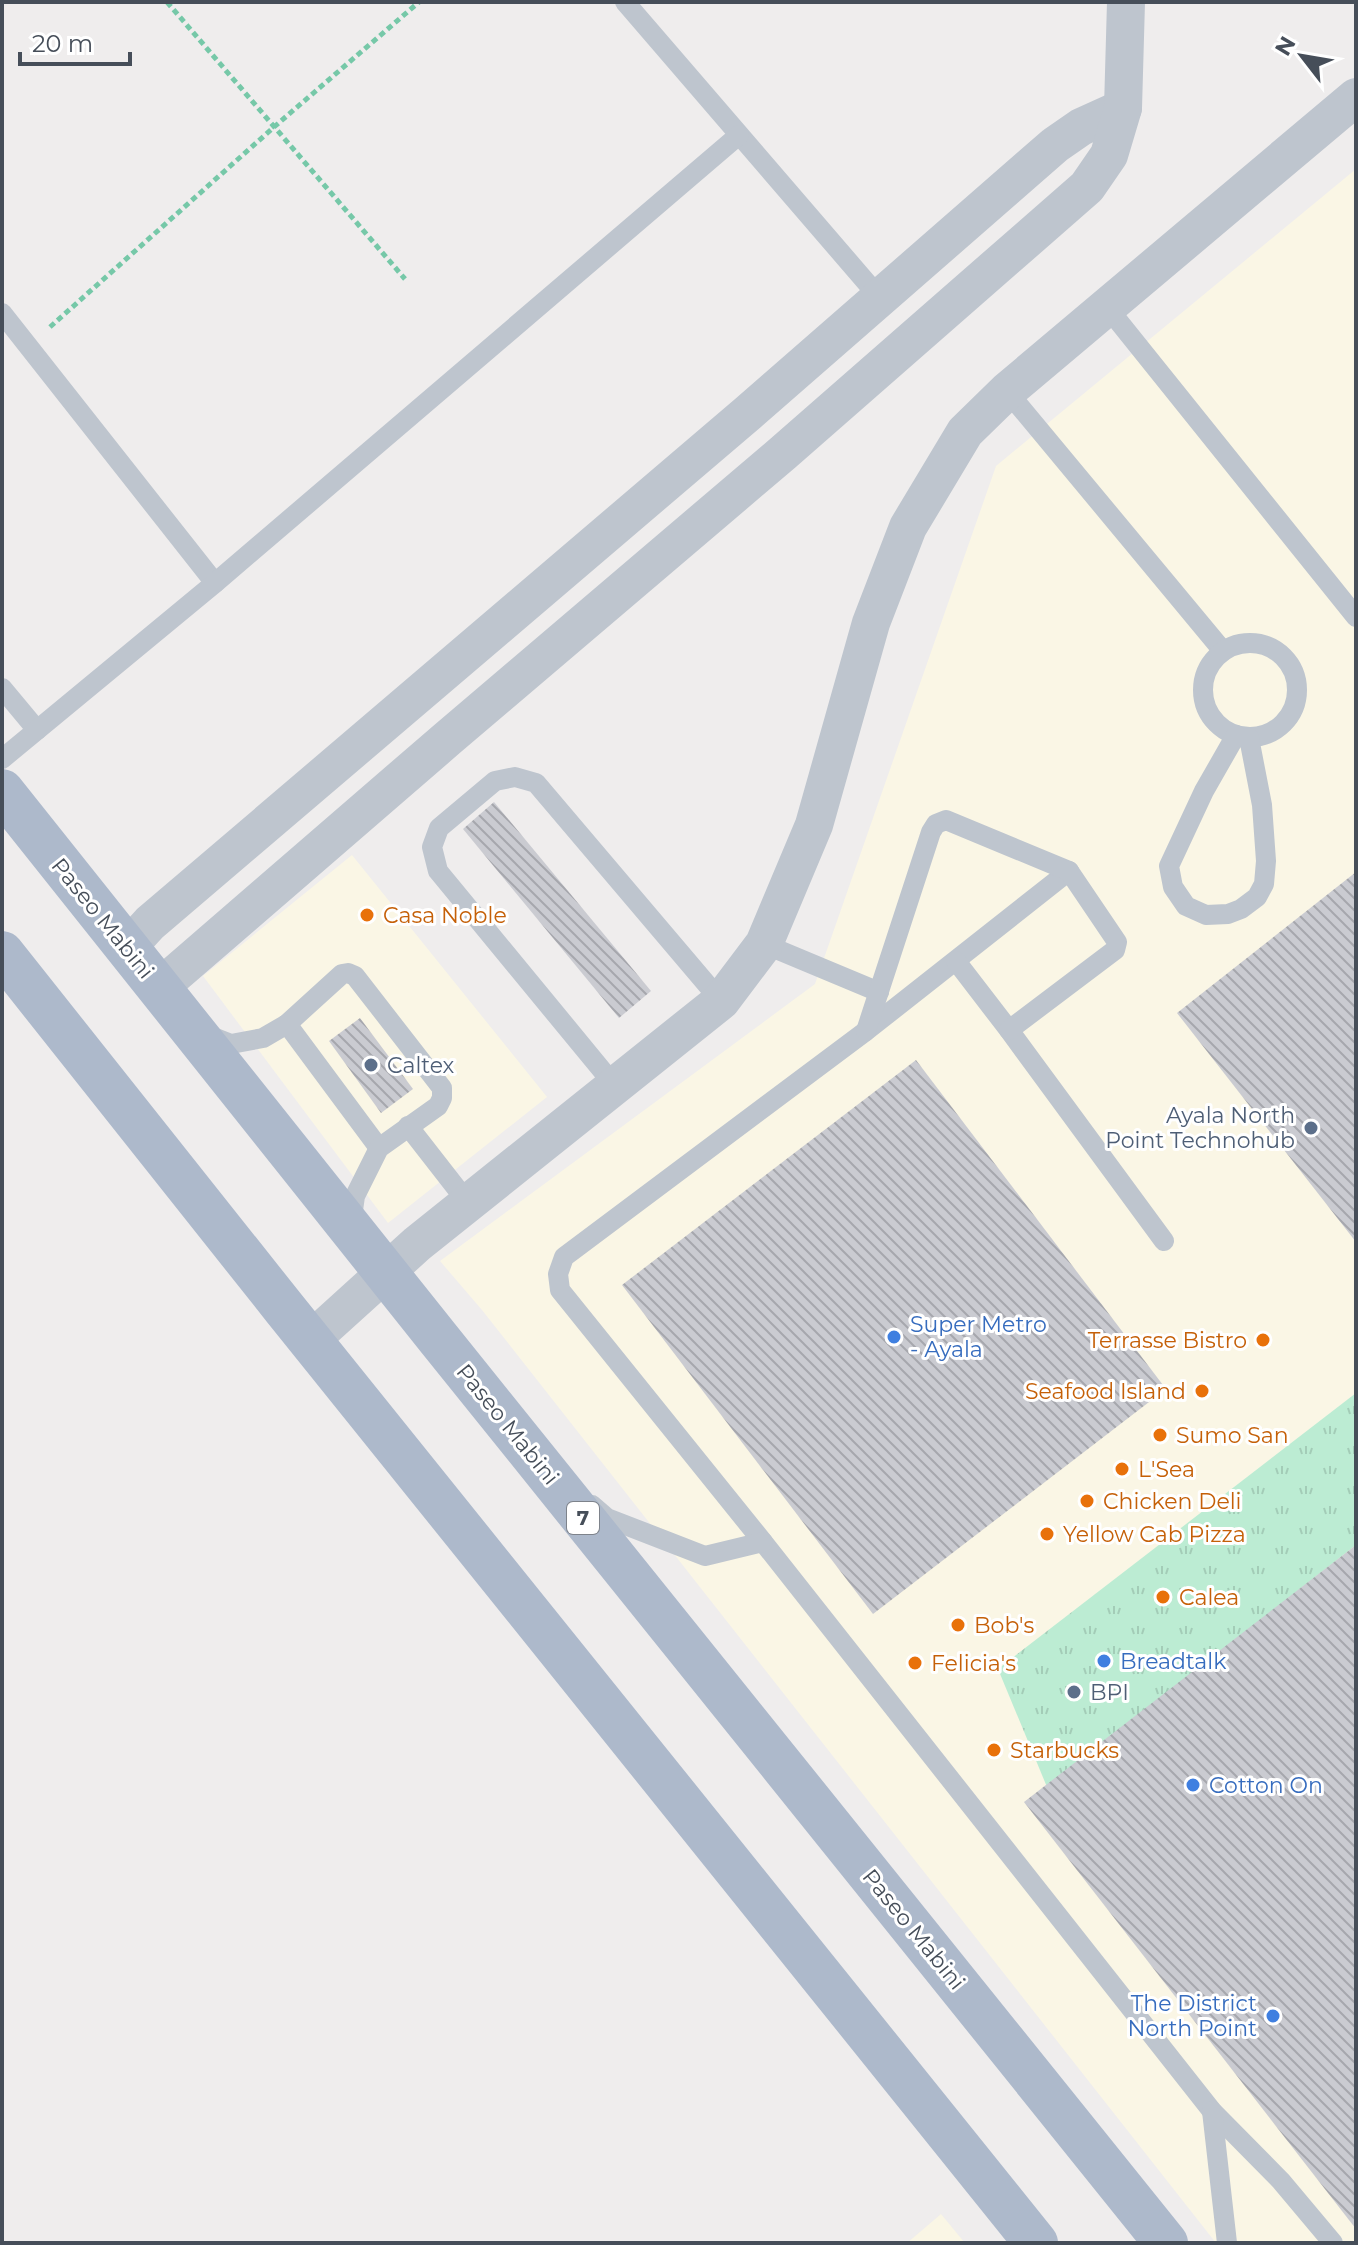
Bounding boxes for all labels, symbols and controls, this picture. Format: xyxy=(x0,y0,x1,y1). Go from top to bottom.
scale bar xyxy=(20,16,130,66)
north arrow xyxy=(1262,16,1342,96)
text: 20 m xyxy=(32,29,93,58)
text: N xyxy=(1269,31,1301,61)
street label: Paseo Mabini xyxy=(46,852,160,984)
place label: Casa Noble xyxy=(383,902,507,929)
marker: Casa Noble xyxy=(358,906,376,924)
place label: Caltex xyxy=(387,1052,455,1079)
marker: Caltex xyxy=(362,1056,380,1074)
place label: Ayala North Point Technohub xyxy=(1105,1102,1295,1154)
marker: Ayala North Point Technohub xyxy=(1302,1119,1320,1137)
place label: Super Metro - Ayala xyxy=(910,1311,1047,1363)
place label: Terrasse Bistro xyxy=(1088,1327,1247,1354)
marker: Super Metro - Ayala xyxy=(885,1328,903,1346)
marker: Terrasse Bistro xyxy=(1254,1331,1272,1349)
street label: Paseo Mabini xyxy=(451,1358,565,1490)
place label: Seafood Island xyxy=(1025,1378,1186,1405)
marker: Seafood Island xyxy=(1193,1382,1211,1400)
place label: Sumo San xyxy=(1176,1422,1289,1449)
marker: Sumo San xyxy=(1151,1426,1169,1444)
place label: L'Sea xyxy=(1138,1456,1195,1483)
marker: L'Sea xyxy=(1113,1460,1131,1478)
place label: Chicken Deli xyxy=(1103,1488,1242,1515)
marker: Chicken Deli xyxy=(1078,1492,1096,1510)
road number: 7 xyxy=(567,1502,599,1534)
place label: Yellow Cab Pizza xyxy=(1063,1521,1246,1548)
marker: Yellow Cab Pizza xyxy=(1038,1525,1056,1543)
place label: Calea xyxy=(1179,1584,1239,1611)
marker: Calea xyxy=(1154,1588,1172,1606)
place label: Bob's xyxy=(974,1612,1034,1639)
marker: Bob's xyxy=(949,1616,967,1634)
place label: Breadtalk xyxy=(1120,1648,1227,1675)
place label: Felicia's xyxy=(931,1650,1016,1677)
marker: Breadtalk xyxy=(1095,1652,1113,1670)
marker: Felicia's xyxy=(906,1654,924,1672)
place label: BPI xyxy=(1090,1679,1129,1706)
marker: BPI xyxy=(1065,1683,1083,1701)
place label: Starbucks xyxy=(1010,1737,1119,1764)
marker: Starbucks xyxy=(985,1741,1003,1759)
place label: Cotton On xyxy=(1209,1772,1323,1799)
marker: Cotton On xyxy=(1184,1776,1202,1794)
street label: Paseo Mabini xyxy=(857,1863,971,1995)
place label: The District North Point xyxy=(1128,1990,1257,2042)
marker: The District North Point xyxy=(1264,2007,1282,2025)

